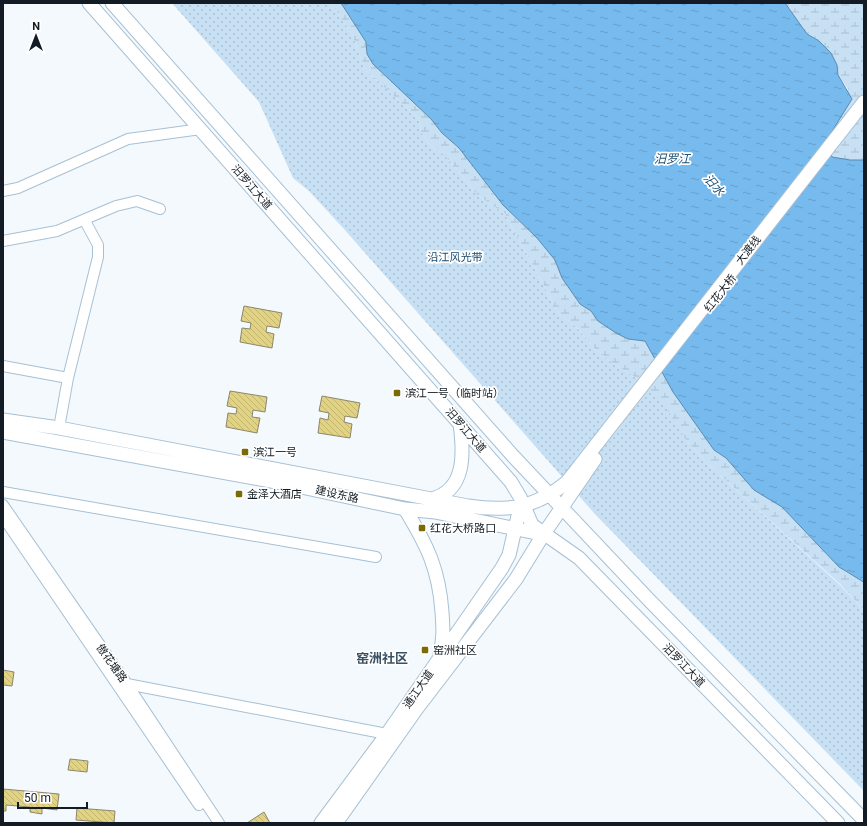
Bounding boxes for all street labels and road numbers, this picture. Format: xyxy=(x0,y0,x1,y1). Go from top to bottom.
street label: 汨罗江大道 xyxy=(229,162,275,212)
street label: 大渡线 xyxy=(733,233,764,267)
street label: 红花大桥 xyxy=(702,272,739,315)
street label: 汨罗江大道 xyxy=(443,405,489,455)
street label: 建设东路 xyxy=(314,484,360,505)
street label: 汨罗江大道 xyxy=(660,641,707,690)
street label: 傲花塘路 xyxy=(94,642,130,685)
street label: 通江大道 xyxy=(400,668,436,711)

